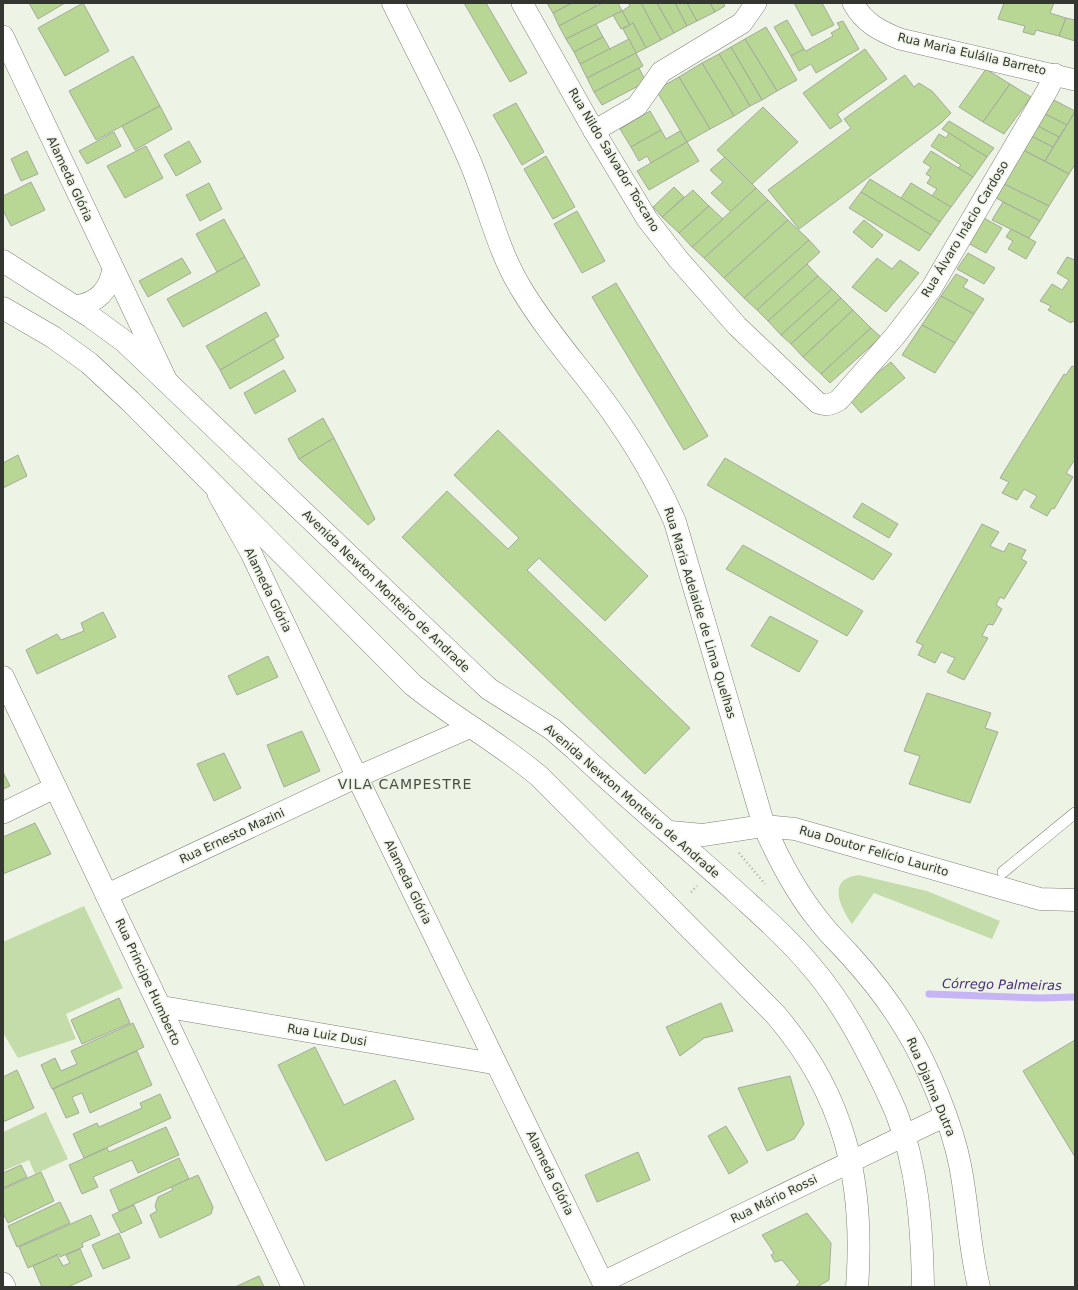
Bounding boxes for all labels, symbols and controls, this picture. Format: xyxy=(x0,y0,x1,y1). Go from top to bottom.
street label: Rua Maria Eulália Barreto xyxy=(896,30,1048,78)
street label: Rua Nildo Salvador Toscano xyxy=(565,86,663,234)
street label: Alameda Glória xyxy=(44,134,96,224)
street label: Rua Álvaro Inâcio Cardoso xyxy=(918,158,1011,300)
street label: Rua Maria Adelaide de Lima Quelhas xyxy=(661,506,739,720)
street label: Avenida Newton Monteiro de Andrade xyxy=(299,507,473,675)
street label: Alameda Glória xyxy=(241,545,295,635)
street label: Avenida Newton Monteiro de Andrade xyxy=(542,721,722,881)
district label: VILA CAMPESTRE xyxy=(338,776,472,792)
street label: Rua Ernesto Mazini xyxy=(177,806,287,866)
street label: Rua Doutor Felício Laurito xyxy=(798,823,950,879)
street label: Alameda Glória xyxy=(381,837,435,927)
street label: Rua Principe Humberto xyxy=(112,916,184,1048)
water label: Córrego Palmeiras xyxy=(942,976,1062,993)
street label: Rua Luiz Dusi xyxy=(286,1021,368,1049)
street label: Rua Djalma Dutra xyxy=(904,1035,958,1139)
street label: Alameda Glória xyxy=(523,1128,577,1218)
street label: Rua Mário Rossi xyxy=(728,1172,820,1226)

